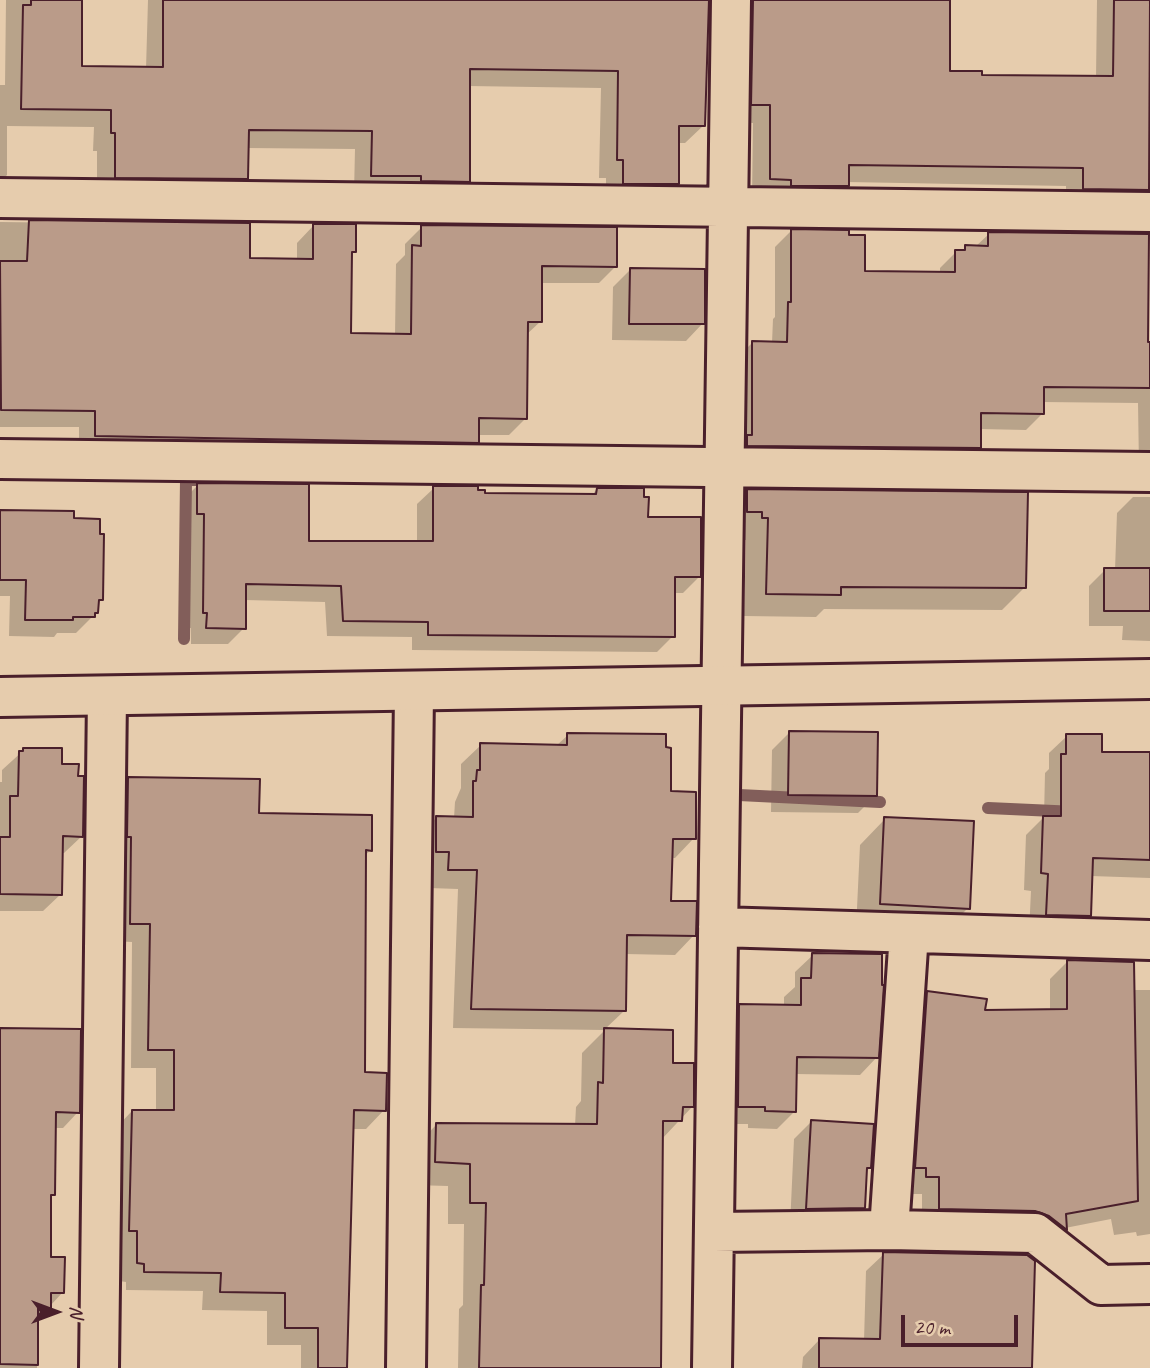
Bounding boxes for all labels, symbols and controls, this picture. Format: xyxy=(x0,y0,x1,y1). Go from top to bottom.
north arrow xyxy=(21,1277,91,1347)
scale bar xyxy=(905,1302,1022,1346)
text: N xyxy=(65,1306,89,1318)
text: 20 m xyxy=(914,1314,950,1340)

